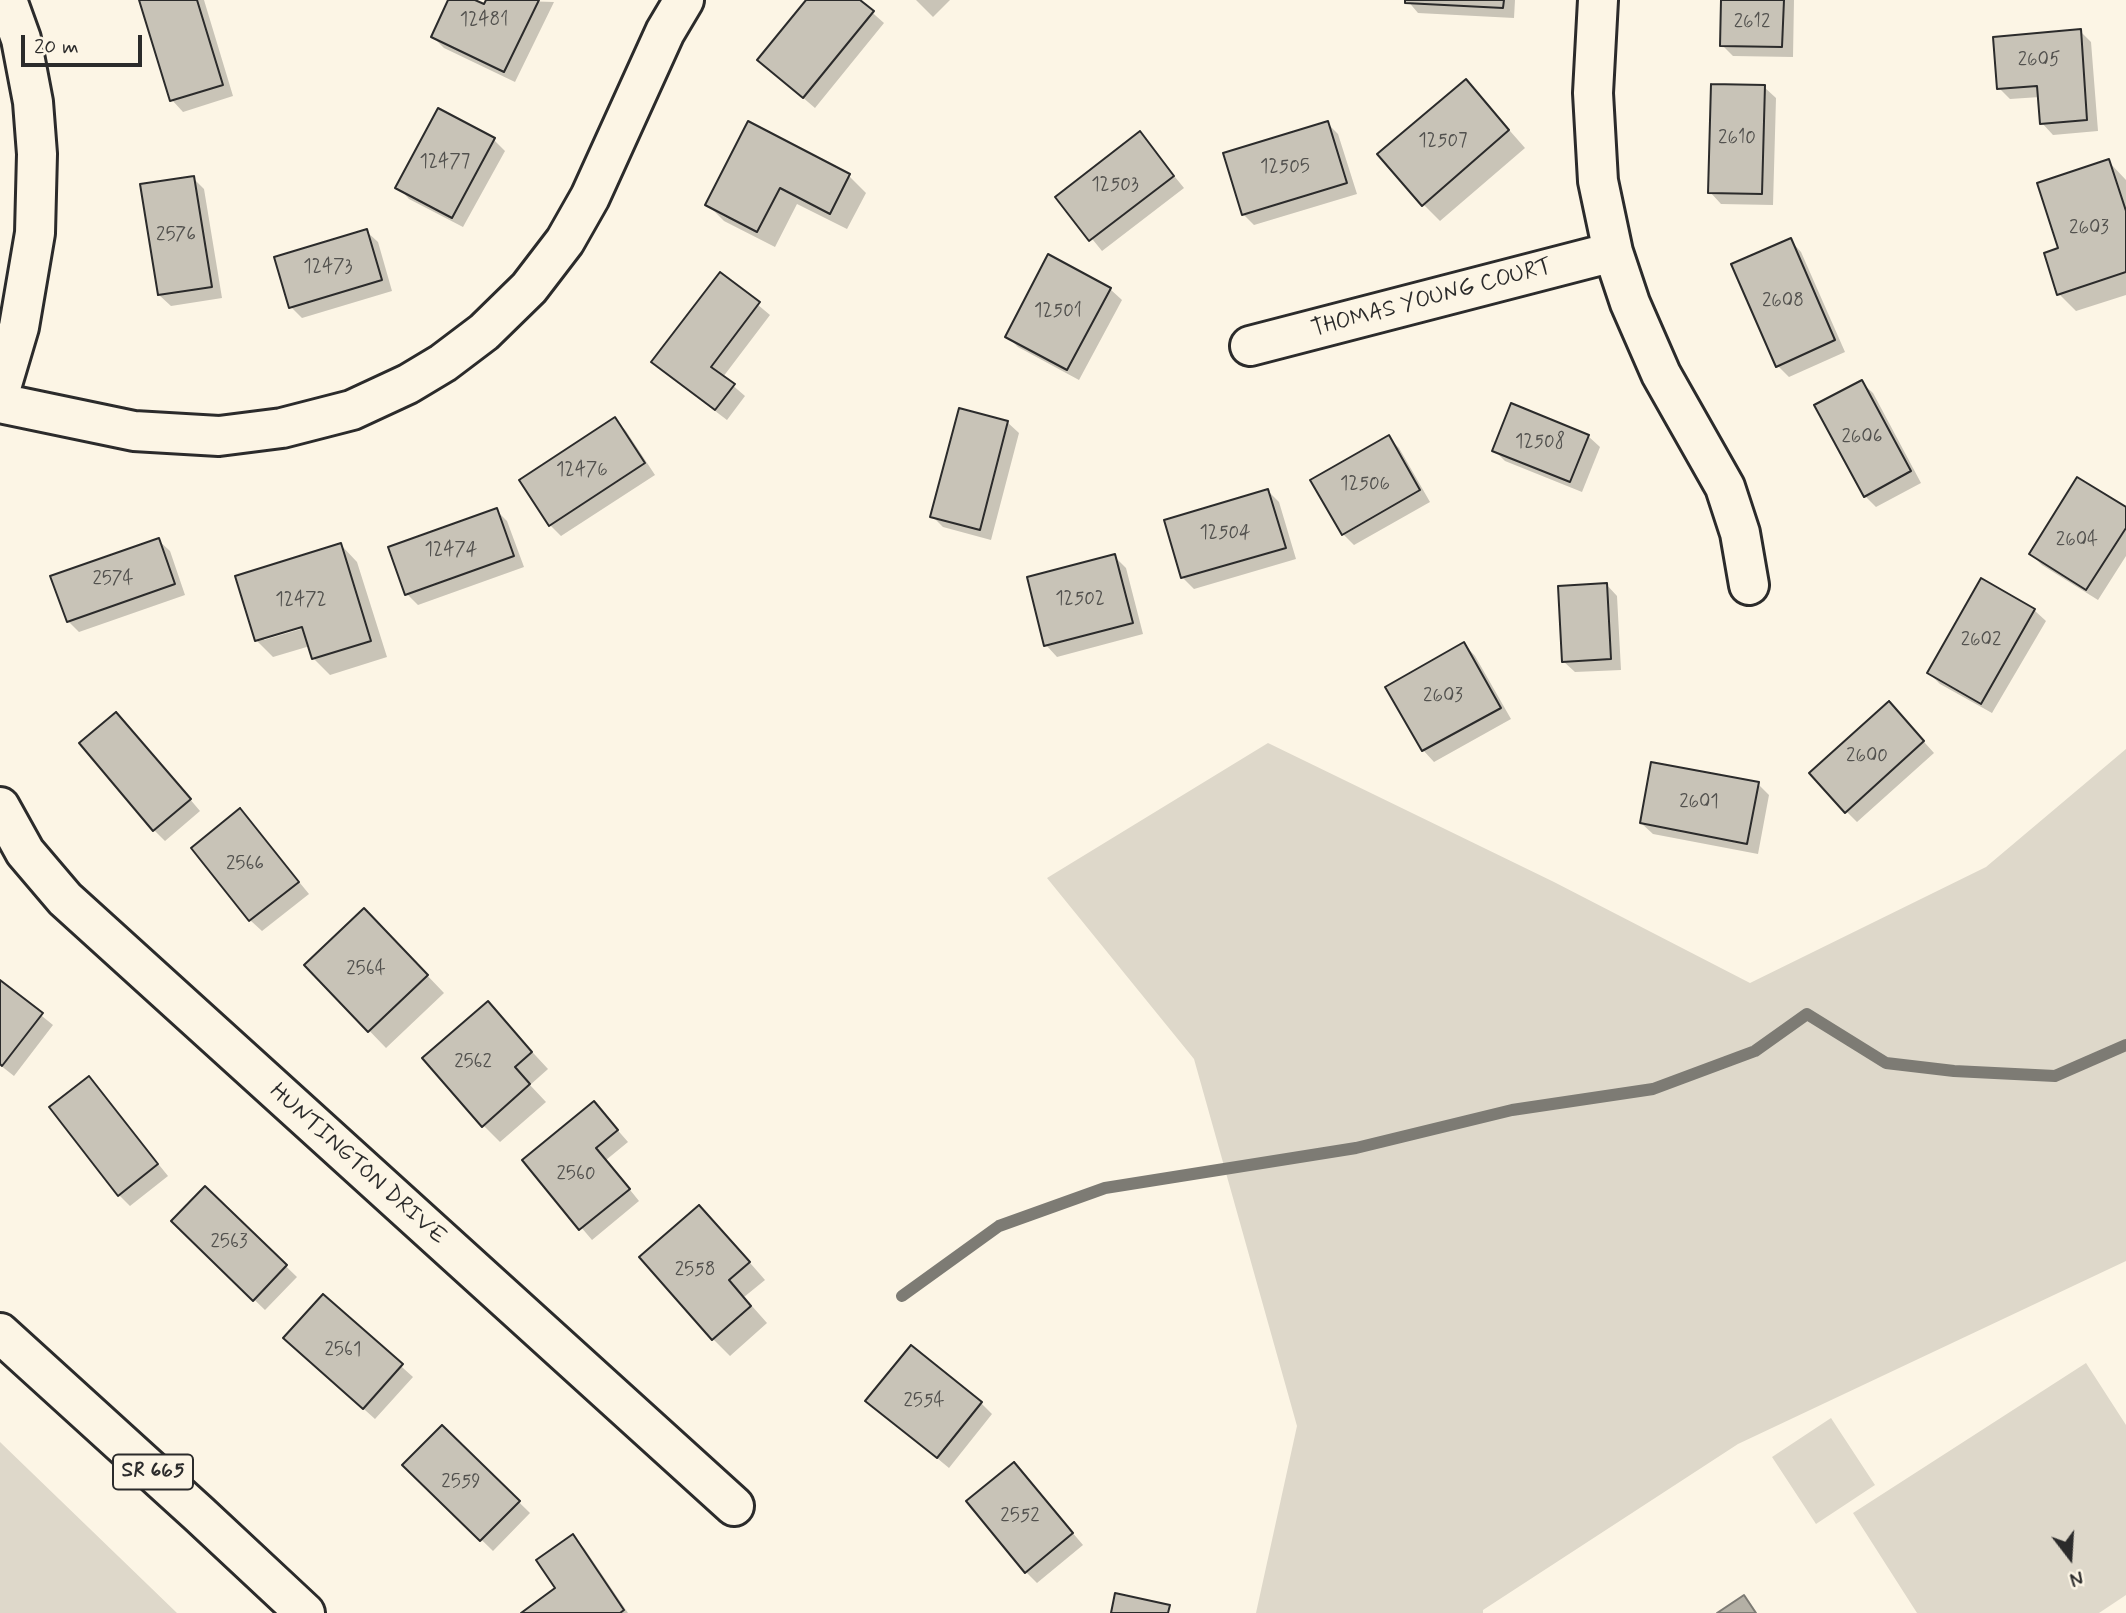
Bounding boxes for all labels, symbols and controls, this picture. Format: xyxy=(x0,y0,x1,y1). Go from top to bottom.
house number: 12481 xyxy=(460,10,508,32)
house number: 2612 xyxy=(1734,12,1770,34)
scale bar xyxy=(24,21,145,65)
text: 20 m xyxy=(34,33,79,61)
house number: 2605 xyxy=(2018,50,2060,72)
house number: 2610 xyxy=(1718,128,1756,150)
house number: 12507 xyxy=(1418,131,1468,153)
house number: 12477 xyxy=(420,152,470,174)
house number: 12505 xyxy=(1260,157,1310,179)
house number: 12503 xyxy=(1091,175,1139,197)
house number: 2603 xyxy=(2069,218,2109,240)
house number: 2576 xyxy=(156,225,196,247)
street label: THOMAS YOUNG COURT xyxy=(1309,254,1555,344)
house number: 12473 xyxy=(303,257,353,279)
house number: 2608 xyxy=(1762,291,1804,313)
house number: 12501 xyxy=(1034,301,1082,323)
house number: 2606 xyxy=(1842,427,1882,449)
house number: 12508 xyxy=(1515,432,1565,454)
house number: 12476 xyxy=(556,460,608,482)
house number: 12506 xyxy=(1340,474,1390,496)
house number: 12504 xyxy=(1199,523,1251,545)
house number: 2604 xyxy=(2056,530,2098,552)
house number: 12474 xyxy=(425,540,477,562)
house number: 2574 xyxy=(92,569,134,591)
house number: 12502 xyxy=(1055,589,1105,611)
house number: 12472 xyxy=(275,590,327,612)
house number: 2602 xyxy=(1961,630,2001,652)
house number: 2603 xyxy=(1423,686,1463,708)
house number: 2600 xyxy=(1846,746,1888,768)
house number: 2601 xyxy=(1679,792,1719,814)
house number: 2566 xyxy=(226,854,264,876)
house number: 2564 xyxy=(346,959,386,981)
house number: 2562 xyxy=(454,1052,492,1074)
street label: HUNTINGTON DRIVE xyxy=(263,1078,451,1252)
house number: 2560 xyxy=(556,1164,596,1186)
house number: 2563 xyxy=(211,1232,247,1254)
house number: 2558 xyxy=(675,1260,715,1282)
house number: 2561 xyxy=(325,1340,361,1362)
house number: 2554 xyxy=(903,1391,945,1413)
road number: SR 665 xyxy=(113,1454,193,1490)
house number: 2559 xyxy=(441,1472,481,1494)
house number: 2552 xyxy=(1000,1506,1040,1528)
north arrow xyxy=(2035,1522,2105,1592)
text: N xyxy=(2067,1564,2086,1591)

